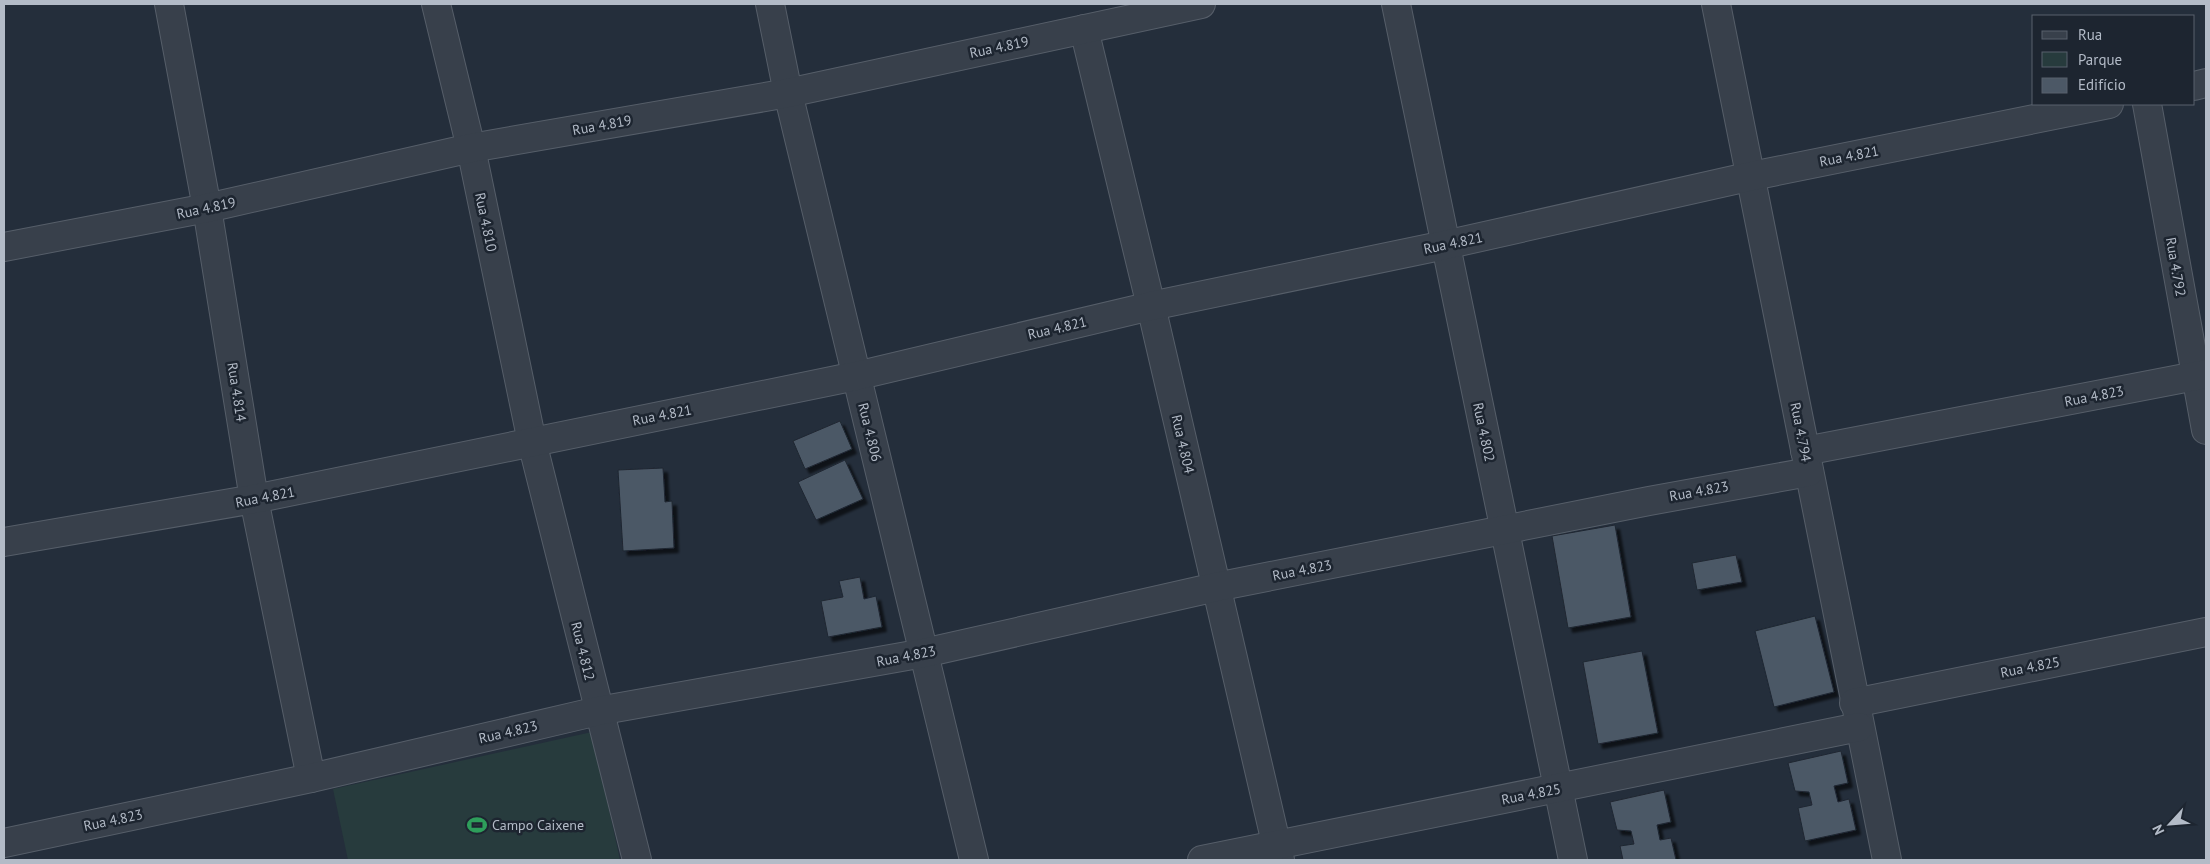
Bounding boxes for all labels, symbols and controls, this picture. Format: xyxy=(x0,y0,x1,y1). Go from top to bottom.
legend xyxy=(2032,15,2195,105)
text: Rua xyxy=(2078,25,2102,44)
street label: Rua 4.819 xyxy=(968,32,1030,62)
text: Parque xyxy=(2078,50,2122,69)
text: Edifício xyxy=(2078,75,2126,94)
street label: Rua 4.819 xyxy=(571,111,633,139)
street label: Rua 4.821 xyxy=(1818,141,1880,171)
street label: Rua 4.810 xyxy=(471,191,501,254)
street label: Rua 4.819 xyxy=(175,193,237,223)
street label: Rua 4.821 xyxy=(1422,228,1484,258)
street label: Rua 4.792 xyxy=(2162,236,2190,298)
street label: Rua 4.821 xyxy=(1026,312,1088,344)
street label: Rua 4.814 xyxy=(223,361,251,423)
street label: Rua 4.823 xyxy=(2063,381,2125,411)
street label: Rua 4.821 xyxy=(631,400,693,430)
street label: Rua 4.806 xyxy=(854,401,886,463)
street label: Rua 4.802 xyxy=(1469,401,1499,463)
street label: Rua 4.794 xyxy=(1786,401,1816,463)
street label: Rua 4.804 xyxy=(1167,413,1199,476)
street label: Rua 4.823 xyxy=(1668,477,1730,505)
street label: Rua 4.821 xyxy=(234,482,296,512)
street label: Rua 4.823 xyxy=(1271,555,1333,585)
street label: Rua 4.812 xyxy=(567,620,599,682)
street label: Rua 4.823 xyxy=(875,641,937,671)
street label: Rua 4.825 xyxy=(1999,652,2061,682)
street label: Rua 4.823 xyxy=(477,716,539,748)
street label: Rua 4.825 xyxy=(1500,779,1562,809)
north arrow xyxy=(2145,799,2195,849)
street label: Rua 4.823 xyxy=(82,805,144,835)
sports icon: Campo Caixene xyxy=(466,814,488,836)
place label: Campo Caixene xyxy=(492,816,584,834)
text: N xyxy=(2148,822,2168,838)

